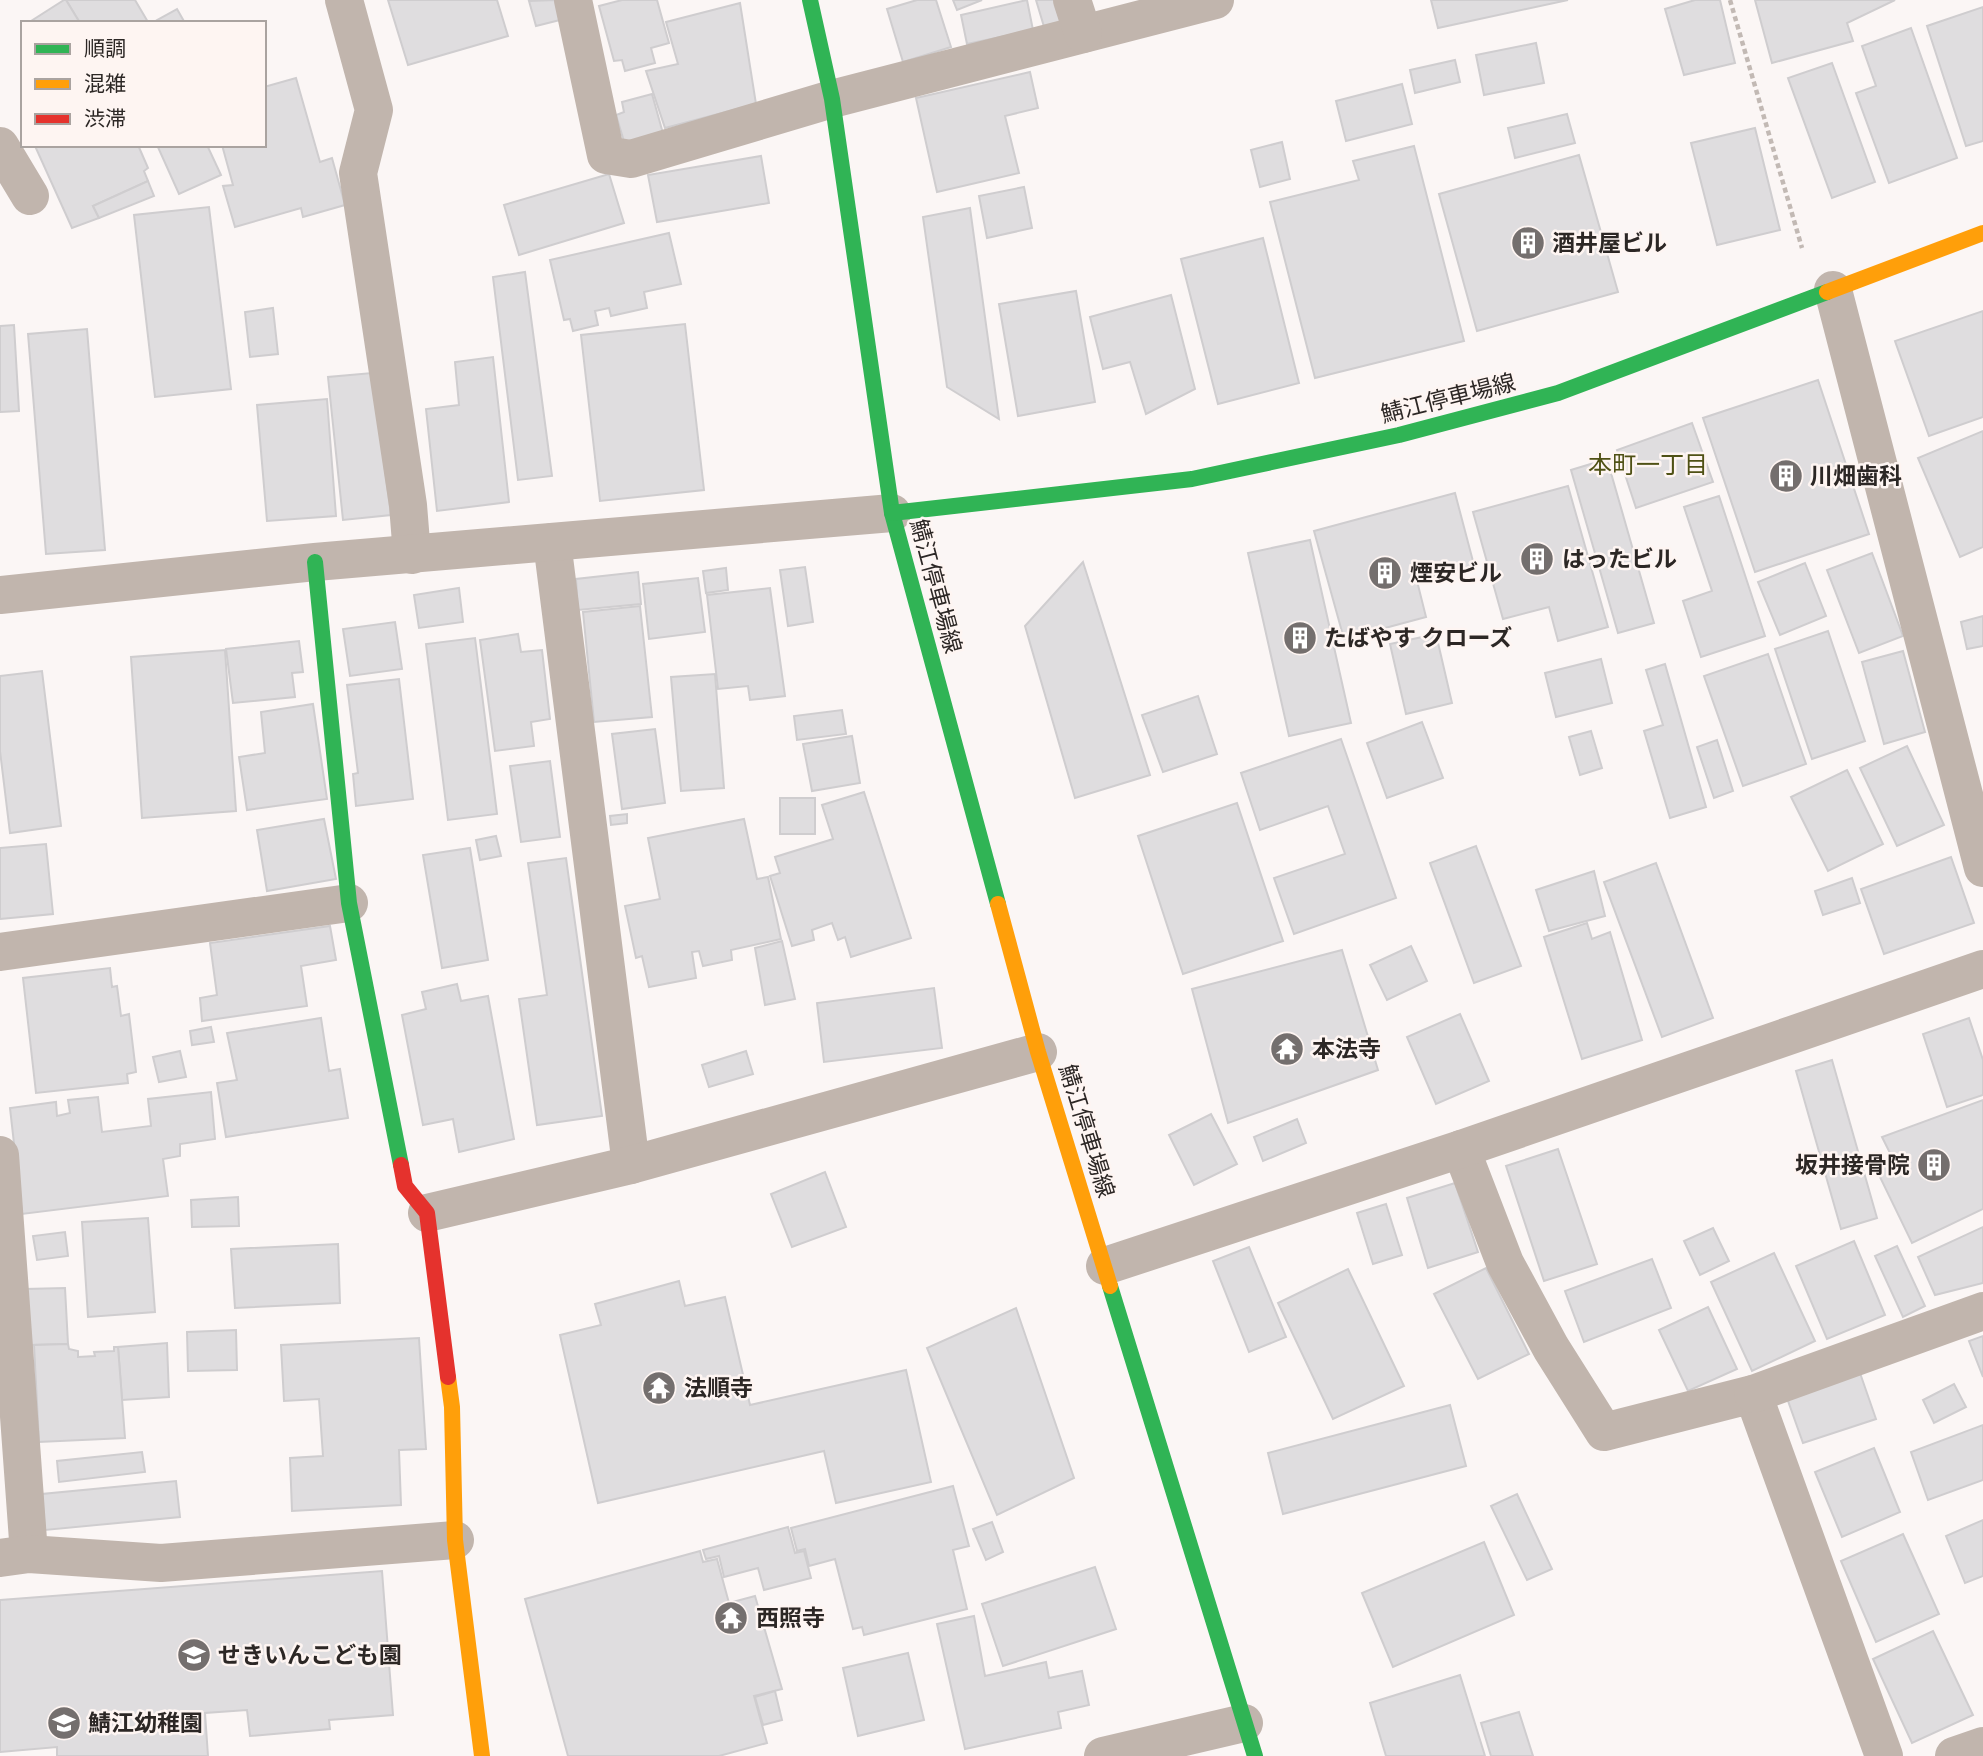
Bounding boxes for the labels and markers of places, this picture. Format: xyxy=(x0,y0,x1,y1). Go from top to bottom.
building icon: 酒井屋ビル xyxy=(1509,224,1547,262)
place label: 酒井屋ビル xyxy=(1552,229,1667,257)
building icon: 川畑歯科 xyxy=(1767,457,1805,495)
place label: 川畑歯科 xyxy=(1810,462,1902,490)
building icon: はったビル xyxy=(1518,540,1556,578)
place label: はったビル xyxy=(1562,545,1677,573)
building icon: 煙安ビル xyxy=(1366,554,1404,592)
place label: 煙安ビル xyxy=(1410,559,1502,587)
building icon: たばやす クローズ xyxy=(1281,619,1319,657)
place label: たばやす クローズ xyxy=(1324,624,1512,652)
temple icon: 本法寺 xyxy=(1268,1030,1306,1068)
place label: 本法寺 xyxy=(1312,1035,1381,1063)
building icon: 坂井接骨院 xyxy=(1915,1146,1953,1184)
place label: 坂井接骨院 xyxy=(1795,1151,1910,1179)
temple icon: 法順寺 xyxy=(640,1369,678,1407)
place label: 法順寺 xyxy=(684,1374,753,1402)
temple icon: 西照寺 xyxy=(712,1599,750,1637)
place label: 西照寺 xyxy=(756,1604,825,1632)
school or university icon: せきいんこども園 xyxy=(175,1636,213,1674)
place label: せきいんこども園 xyxy=(218,1641,402,1669)
school or university icon: 鯖江幼稚園 xyxy=(45,1704,83,1742)
place label: 鯖江幼稚園 xyxy=(88,1709,203,1737)

